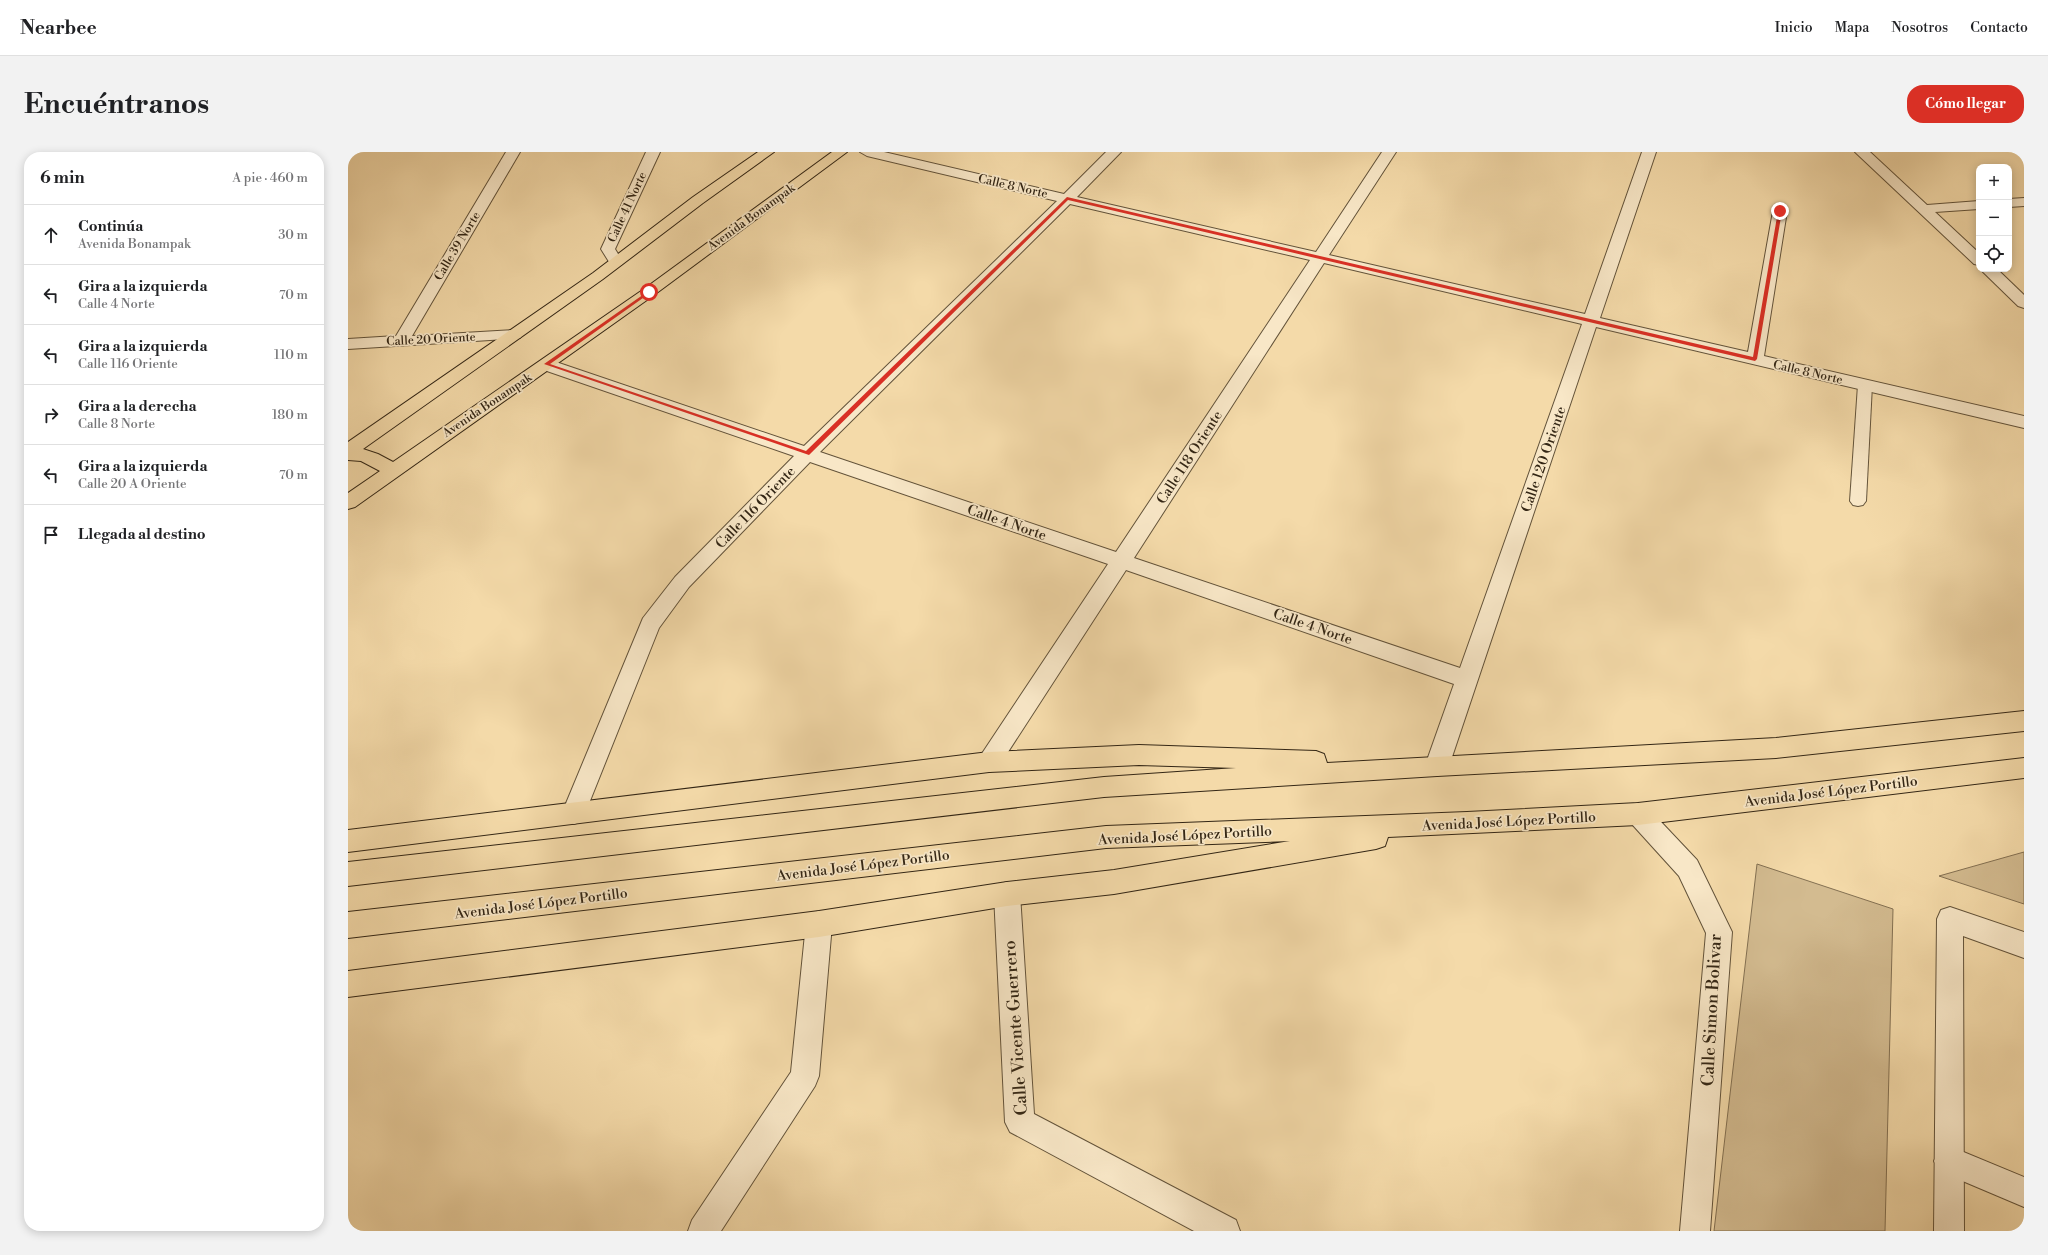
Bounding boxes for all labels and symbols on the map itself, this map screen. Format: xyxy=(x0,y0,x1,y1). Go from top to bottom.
street label: Calle 41 Norte xyxy=(605,170,650,245)
street label: Calle 8 Norte xyxy=(977,171,1049,202)
street label: Avenida Bonampak xyxy=(704,180,798,255)
route end xyxy=(1771,202,1789,220)
street label: Calle 39 Norte xyxy=(431,209,484,283)
route start xyxy=(640,283,658,301)
street label: Calle 20 Oriente xyxy=(386,330,476,349)
street label: Calle 8 Norte xyxy=(1772,357,1844,388)
street label: Avenida Bonampak xyxy=(439,370,535,441)
street label: Calle 120 Oriente xyxy=(1517,404,1570,515)
street label: Calle 118 Oriente xyxy=(1153,407,1227,508)
street label: Calle 116 Oriente xyxy=(712,463,800,553)
street label: Calle 4 Norte xyxy=(965,501,1049,545)
street label: Calle 4 Norte xyxy=(1271,605,1355,649)
street label: Avenida José López Portillo xyxy=(1743,772,1919,812)
street label: Avenida José López Portillo xyxy=(1421,808,1597,836)
street label: Avenida José López Portillo xyxy=(1097,822,1273,850)
street label: Avenida José López Portillo xyxy=(775,846,951,886)
street label: Avenida José López Portillo xyxy=(453,884,629,924)
street label: Calle Simon Bolivar xyxy=(1697,933,1727,1087)
street label: Calle Vicente Guerrero xyxy=(999,940,1033,1116)

